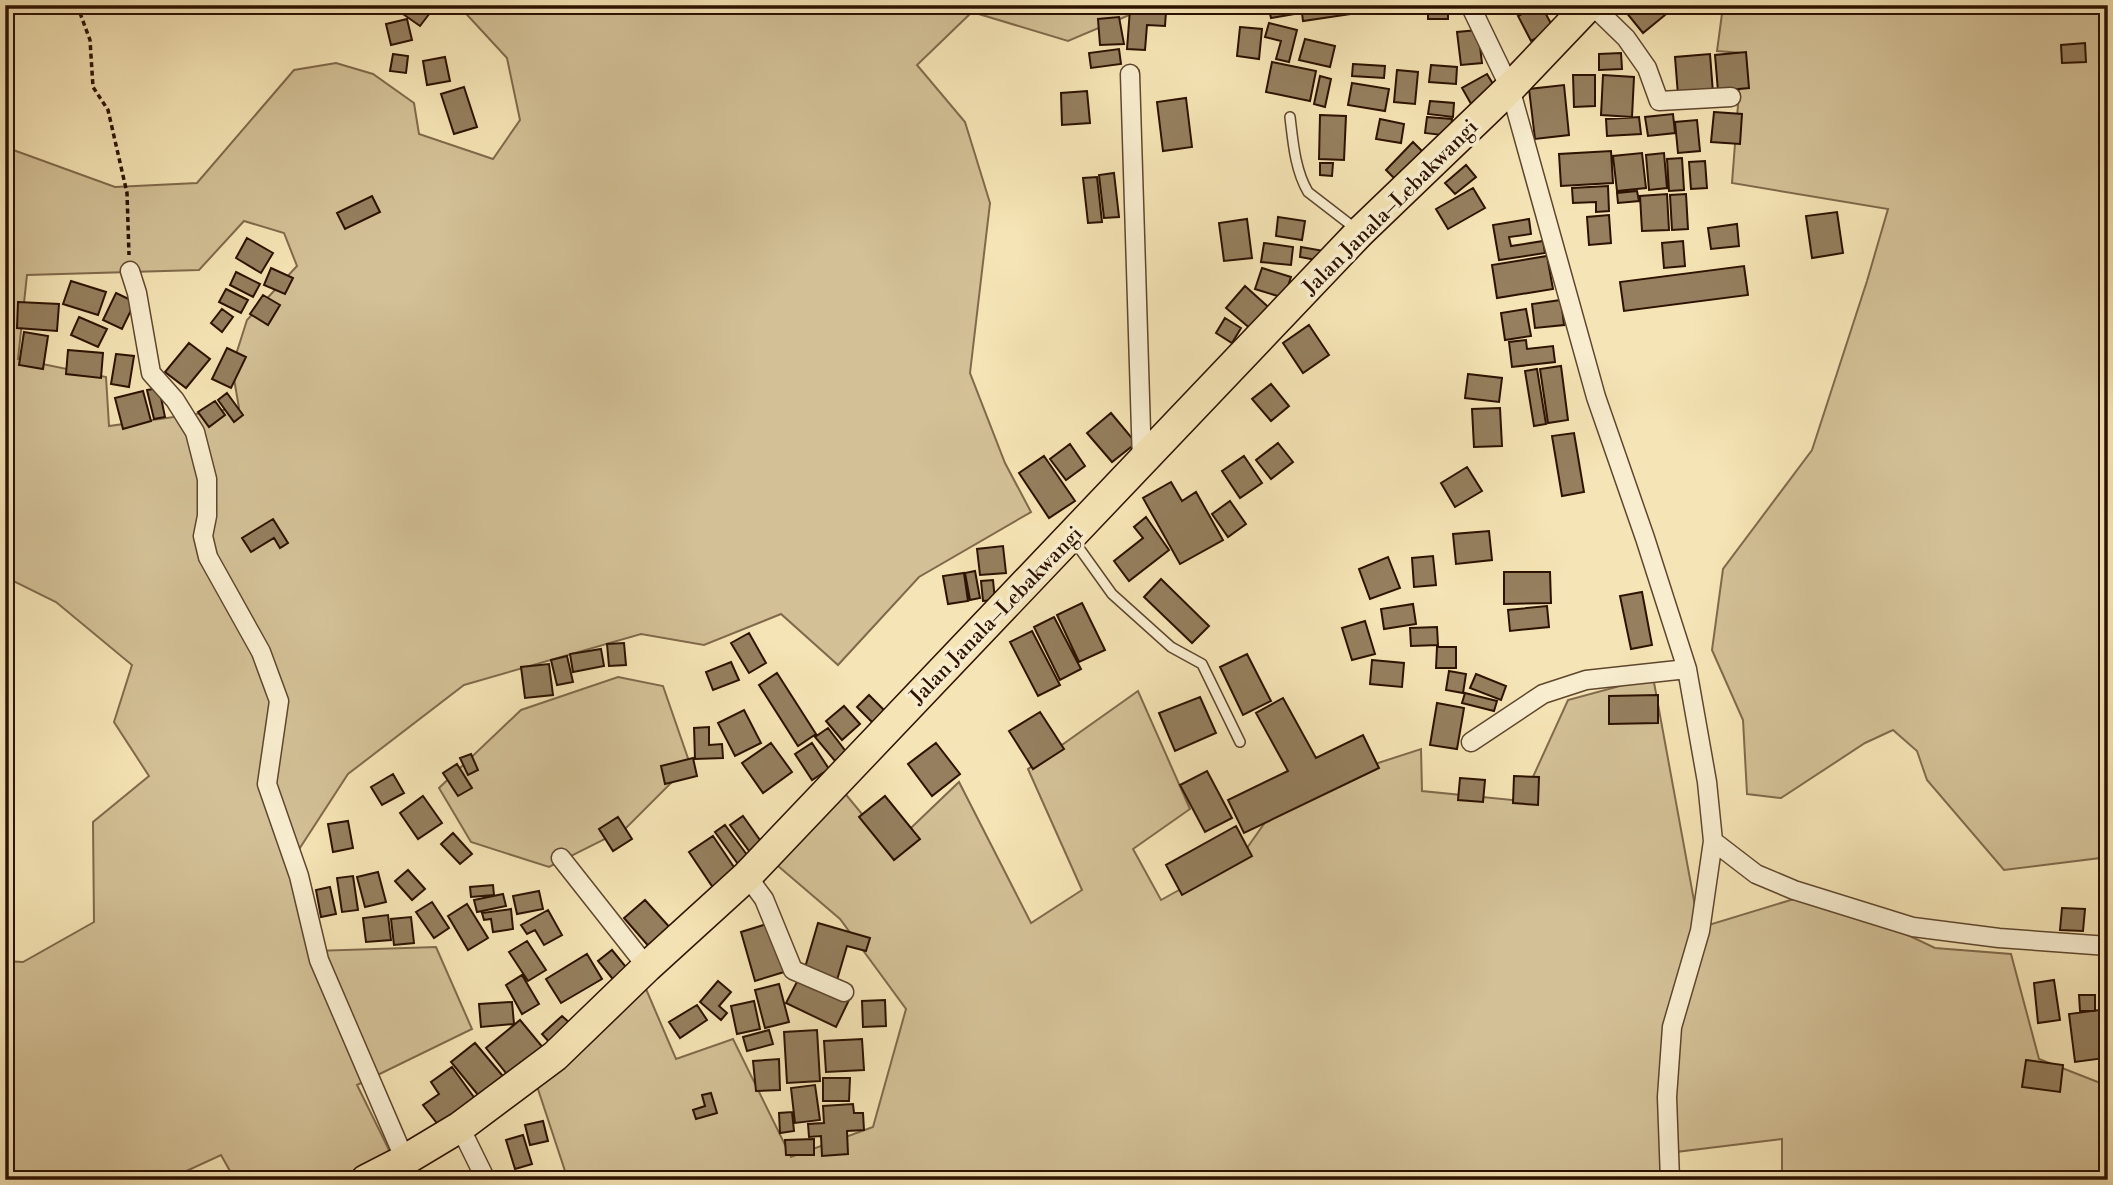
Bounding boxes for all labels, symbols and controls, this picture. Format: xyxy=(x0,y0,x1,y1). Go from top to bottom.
street label: Jalan Janala–Lebakwangi xyxy=(1297,114,1484,302)
street label: Jalan Janala–Lebakwangi xyxy=(904,521,1089,711)

